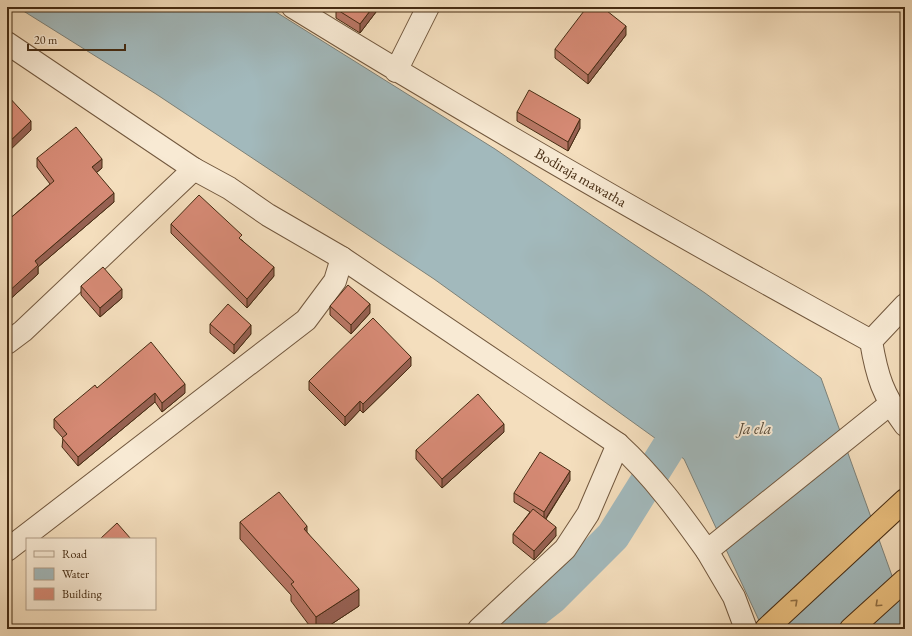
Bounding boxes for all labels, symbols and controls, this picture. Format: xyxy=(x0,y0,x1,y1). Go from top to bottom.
scale bar xyxy=(28,26,125,52)
text: 20 m xyxy=(34,32,58,48)
street label: Bodiraja mawatha xyxy=(532,143,630,211)
water label: Ja ela xyxy=(735,418,772,439)
legend xyxy=(26,538,156,610)
text: Road xyxy=(62,546,88,562)
text: Water xyxy=(62,566,89,582)
text: Building xyxy=(62,586,103,602)
one-way arrow xyxy=(790,600,798,607)
one-way arrow xyxy=(875,600,883,607)

